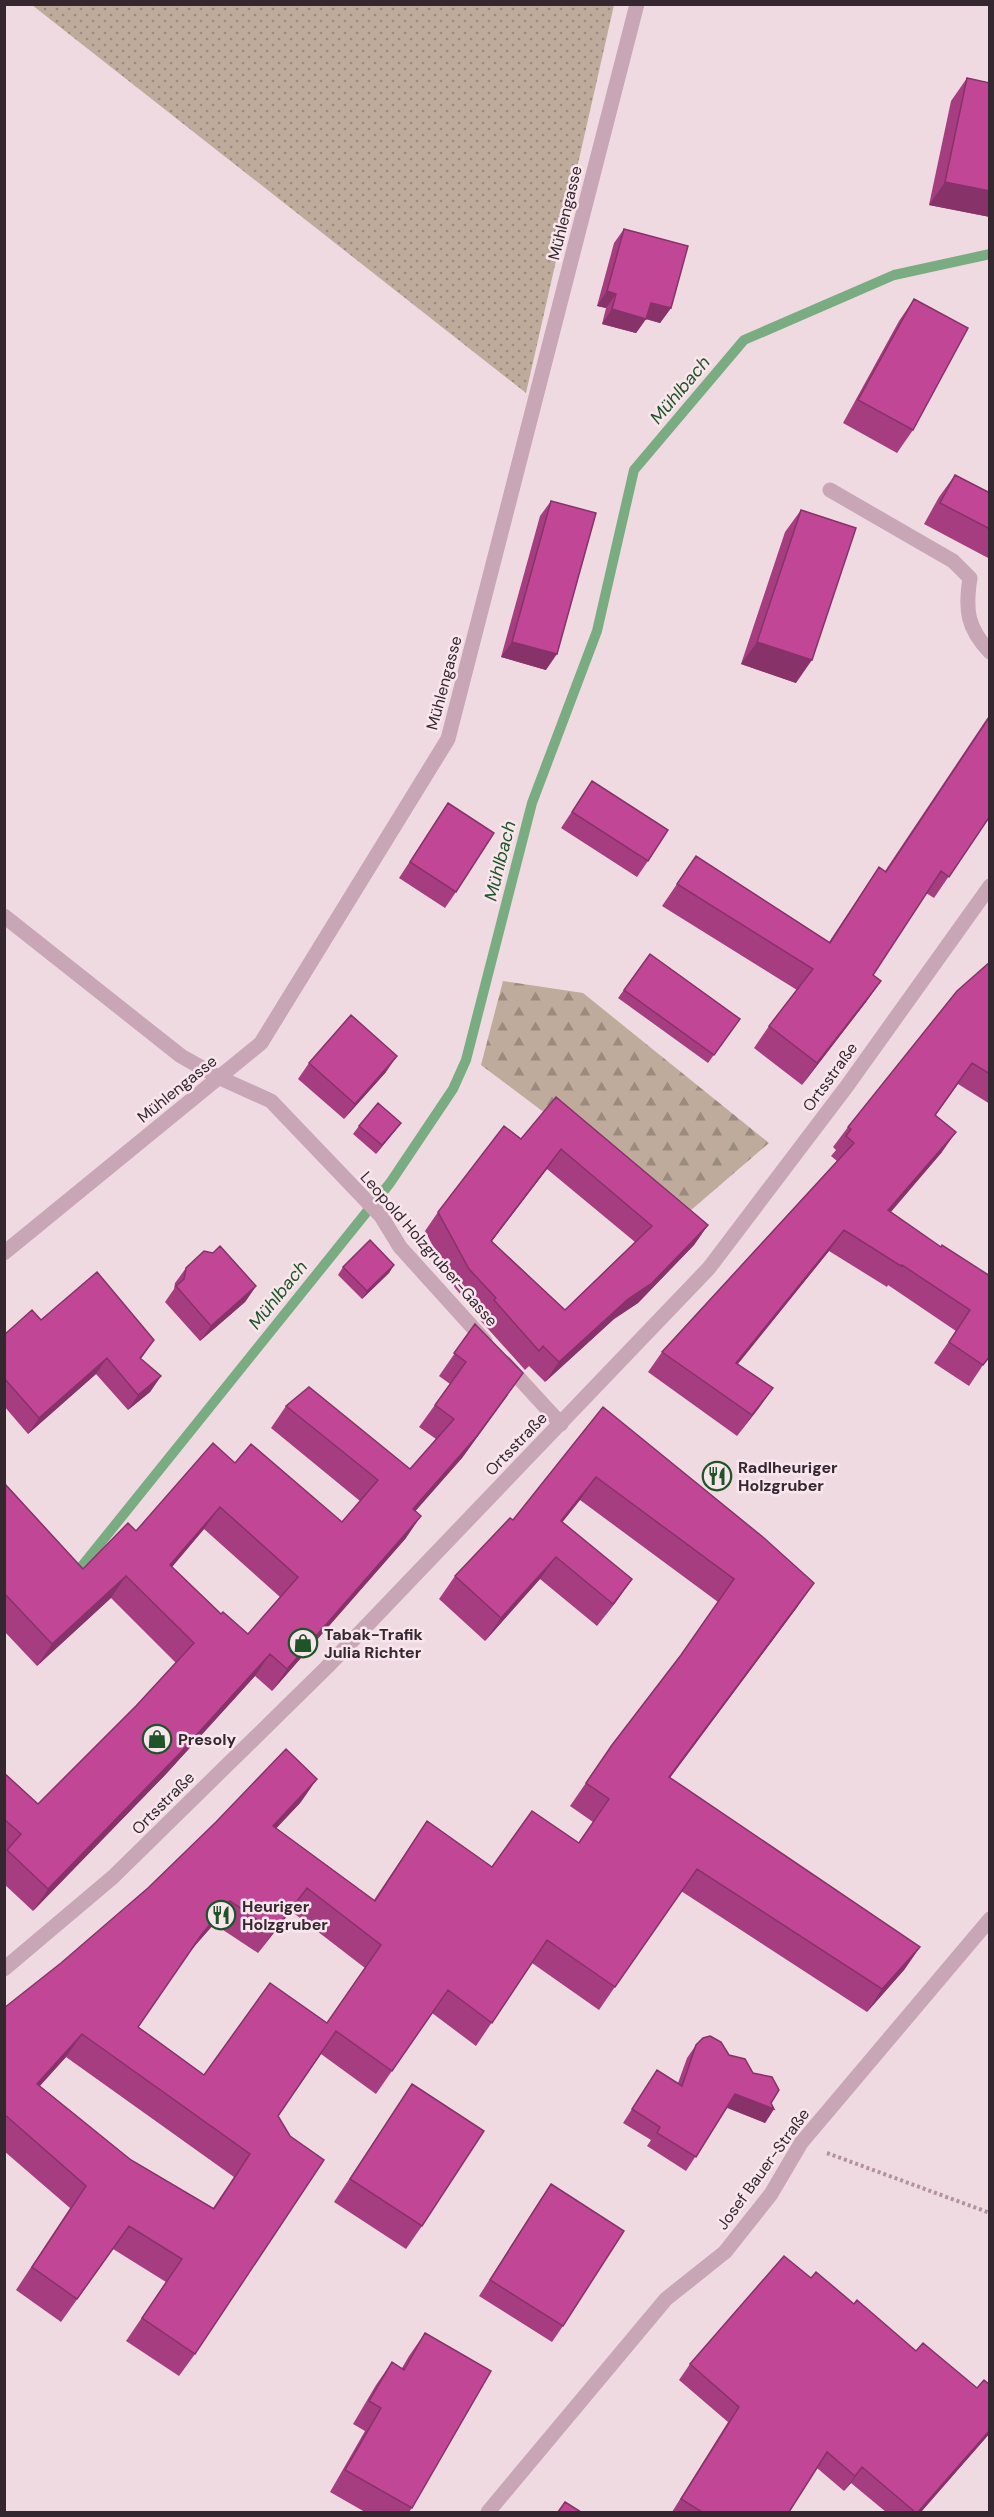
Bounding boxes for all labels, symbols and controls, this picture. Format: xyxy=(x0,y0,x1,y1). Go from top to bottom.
street label: Mühlengasse xyxy=(543,164,587,262)
water label: Mühlbach xyxy=(645,351,715,429)
street label: Mühlengasse xyxy=(421,634,467,732)
water label: Mühlbach xyxy=(478,818,522,904)
street label: Ortsstraße xyxy=(798,1038,862,1116)
street label: Mühlengasse xyxy=(133,1050,221,1128)
street label: Leopold Holzgruber-Gasse xyxy=(356,1167,502,1331)
water label: Mühlbach xyxy=(243,1256,313,1334)
street label: Ortsstraße xyxy=(480,1408,552,1480)
place label: Radlheuriger Holzgruber xyxy=(738,1457,838,1496)
restaurant icon: Radlheuriger Holzgruber xyxy=(701,1460,733,1492)
place label: Tabak-Trafik Julia Richter xyxy=(324,1624,424,1663)
shop icon: Tabak-Trafik Julia Richter xyxy=(287,1627,319,1659)
shop icon: Presoly xyxy=(141,1723,173,1755)
place label: Presoly xyxy=(178,1729,236,1750)
street label: Ortsstraße xyxy=(127,1767,199,1839)
place label: Heuriger Holzgruber xyxy=(242,1896,328,1935)
restaurant icon: Heuriger Holzgruber xyxy=(205,1899,237,1931)
street label: Josef Bauer-Straße xyxy=(712,2104,814,2234)

